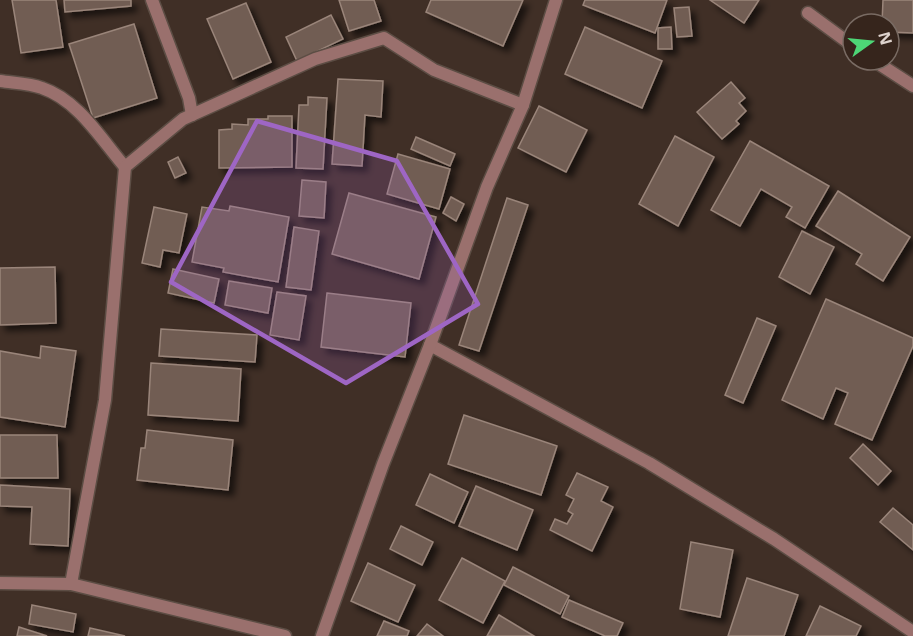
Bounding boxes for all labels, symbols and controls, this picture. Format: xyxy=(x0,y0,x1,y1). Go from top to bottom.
north arrow xyxy=(841,12,901,72)
text: N xyxy=(873,29,898,47)

